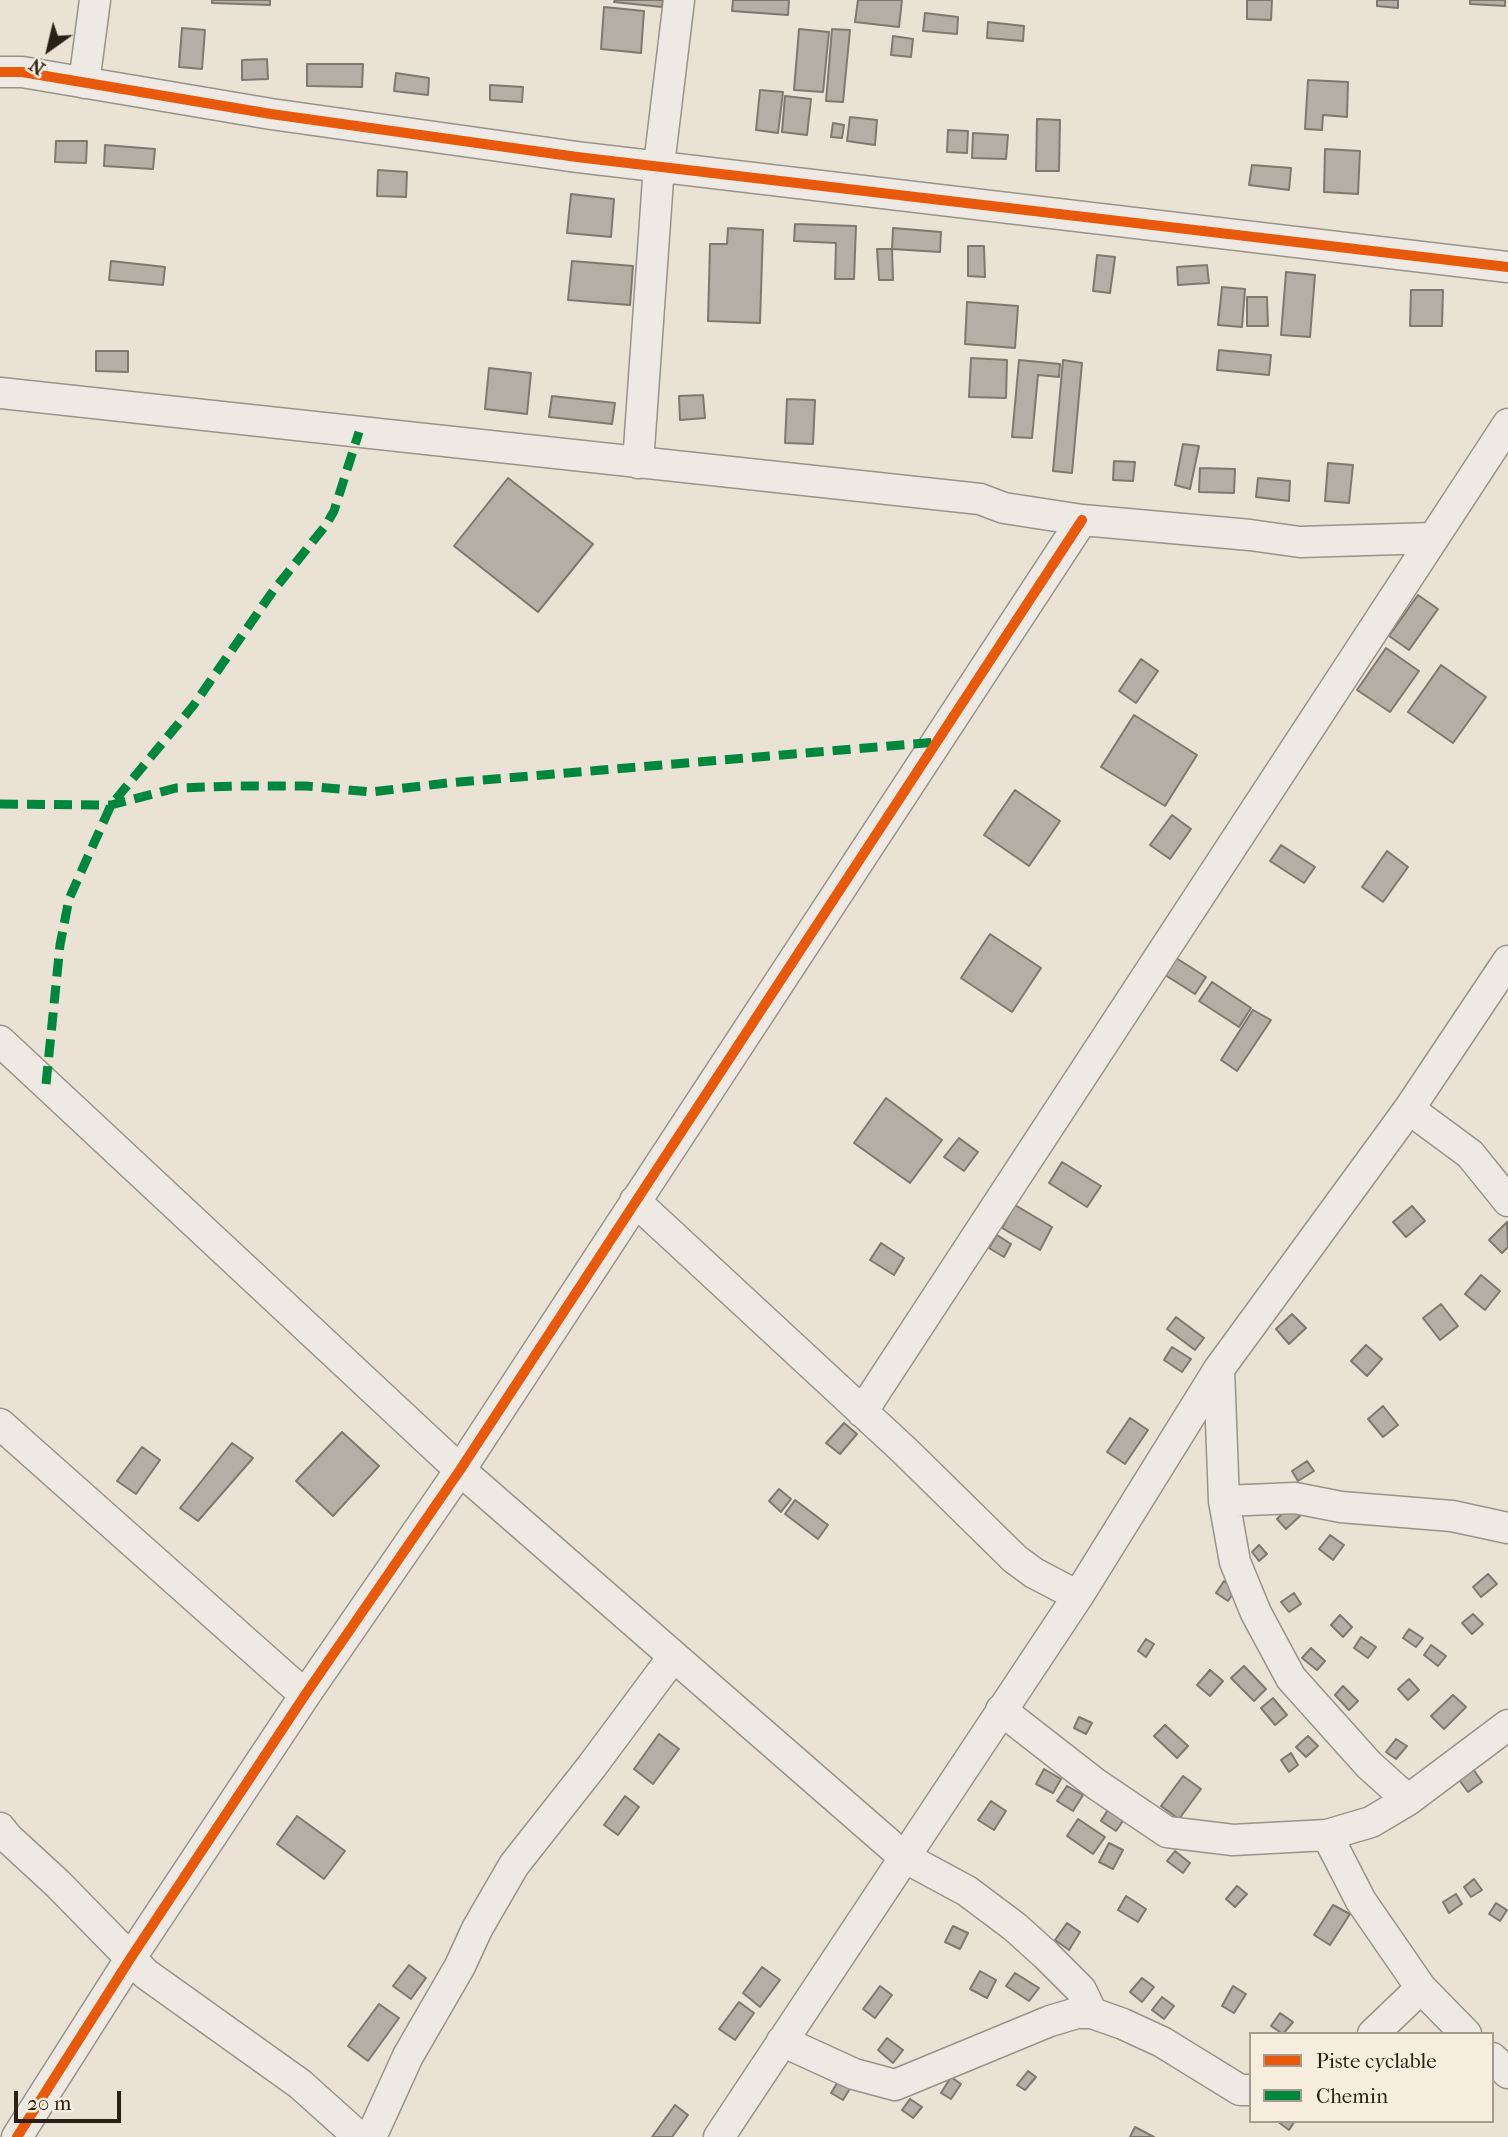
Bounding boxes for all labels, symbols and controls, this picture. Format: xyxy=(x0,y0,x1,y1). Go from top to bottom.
north arrow xyxy=(14,14,84,84)
text: N xyxy=(25,53,49,80)
legend xyxy=(1249,2032,1494,2123)
text: Piste cyclable xyxy=(1316,2049,1437,2073)
scale bar xyxy=(18,2078,124,2122)
text: Chemin xyxy=(1316,2084,1388,2108)
text: 20 m xyxy=(27,2091,71,2115)

